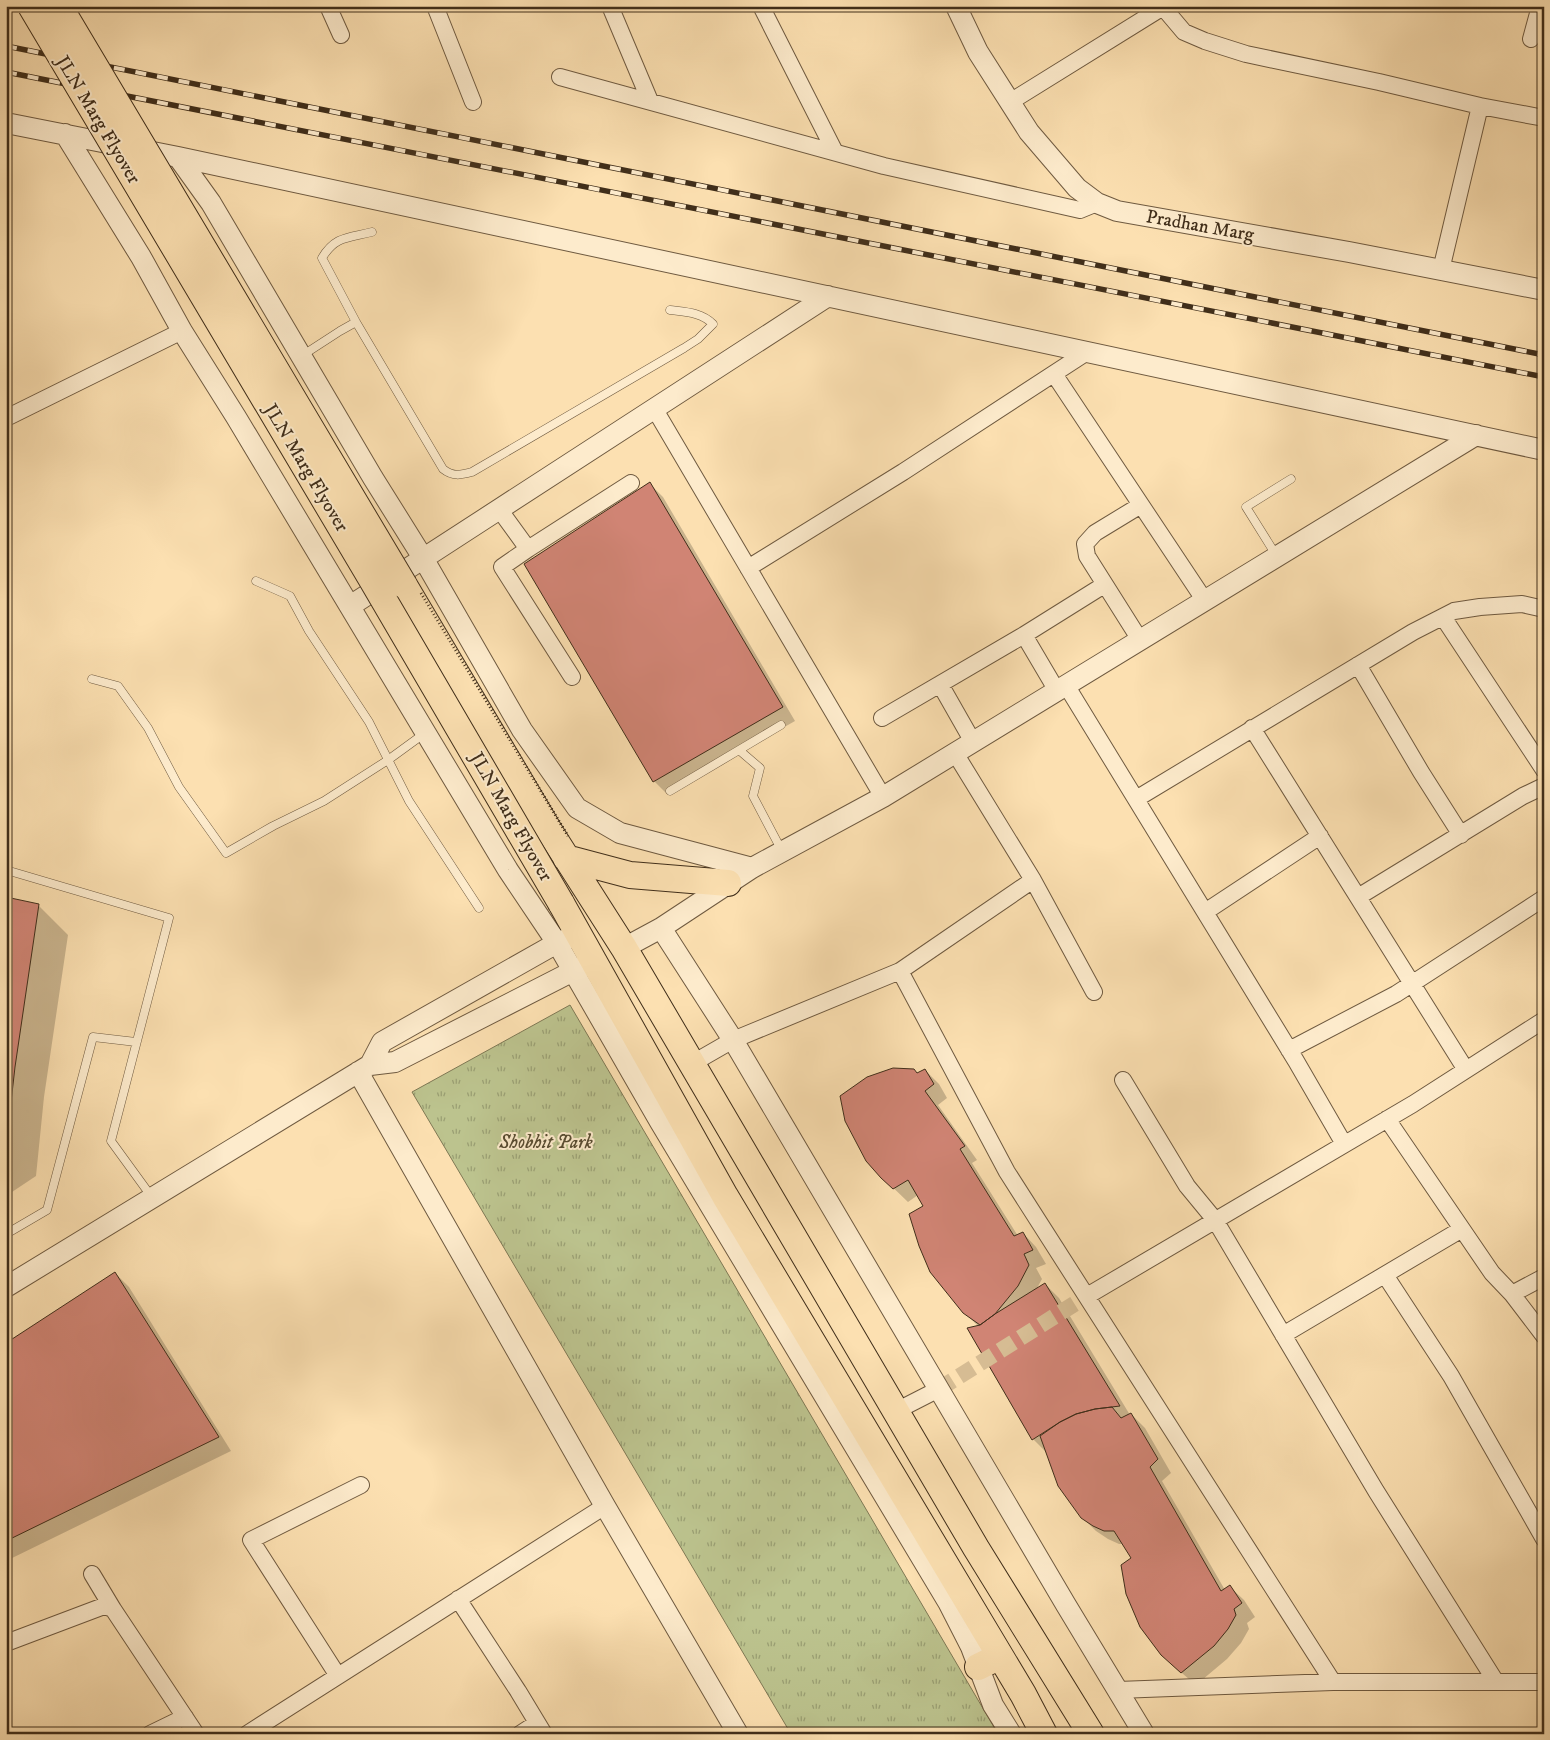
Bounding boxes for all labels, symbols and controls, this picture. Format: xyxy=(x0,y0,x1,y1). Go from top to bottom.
street label: JLN Marg Flyover xyxy=(50,50,145,188)
street label: Pradhan Marg xyxy=(1144,205,1257,247)
street label: JLN Marg Flyover xyxy=(258,398,353,536)
street label: JLN Marg Flyover xyxy=(464,747,557,886)
park label: Shobhit Park xyxy=(498,1131,593,1154)

